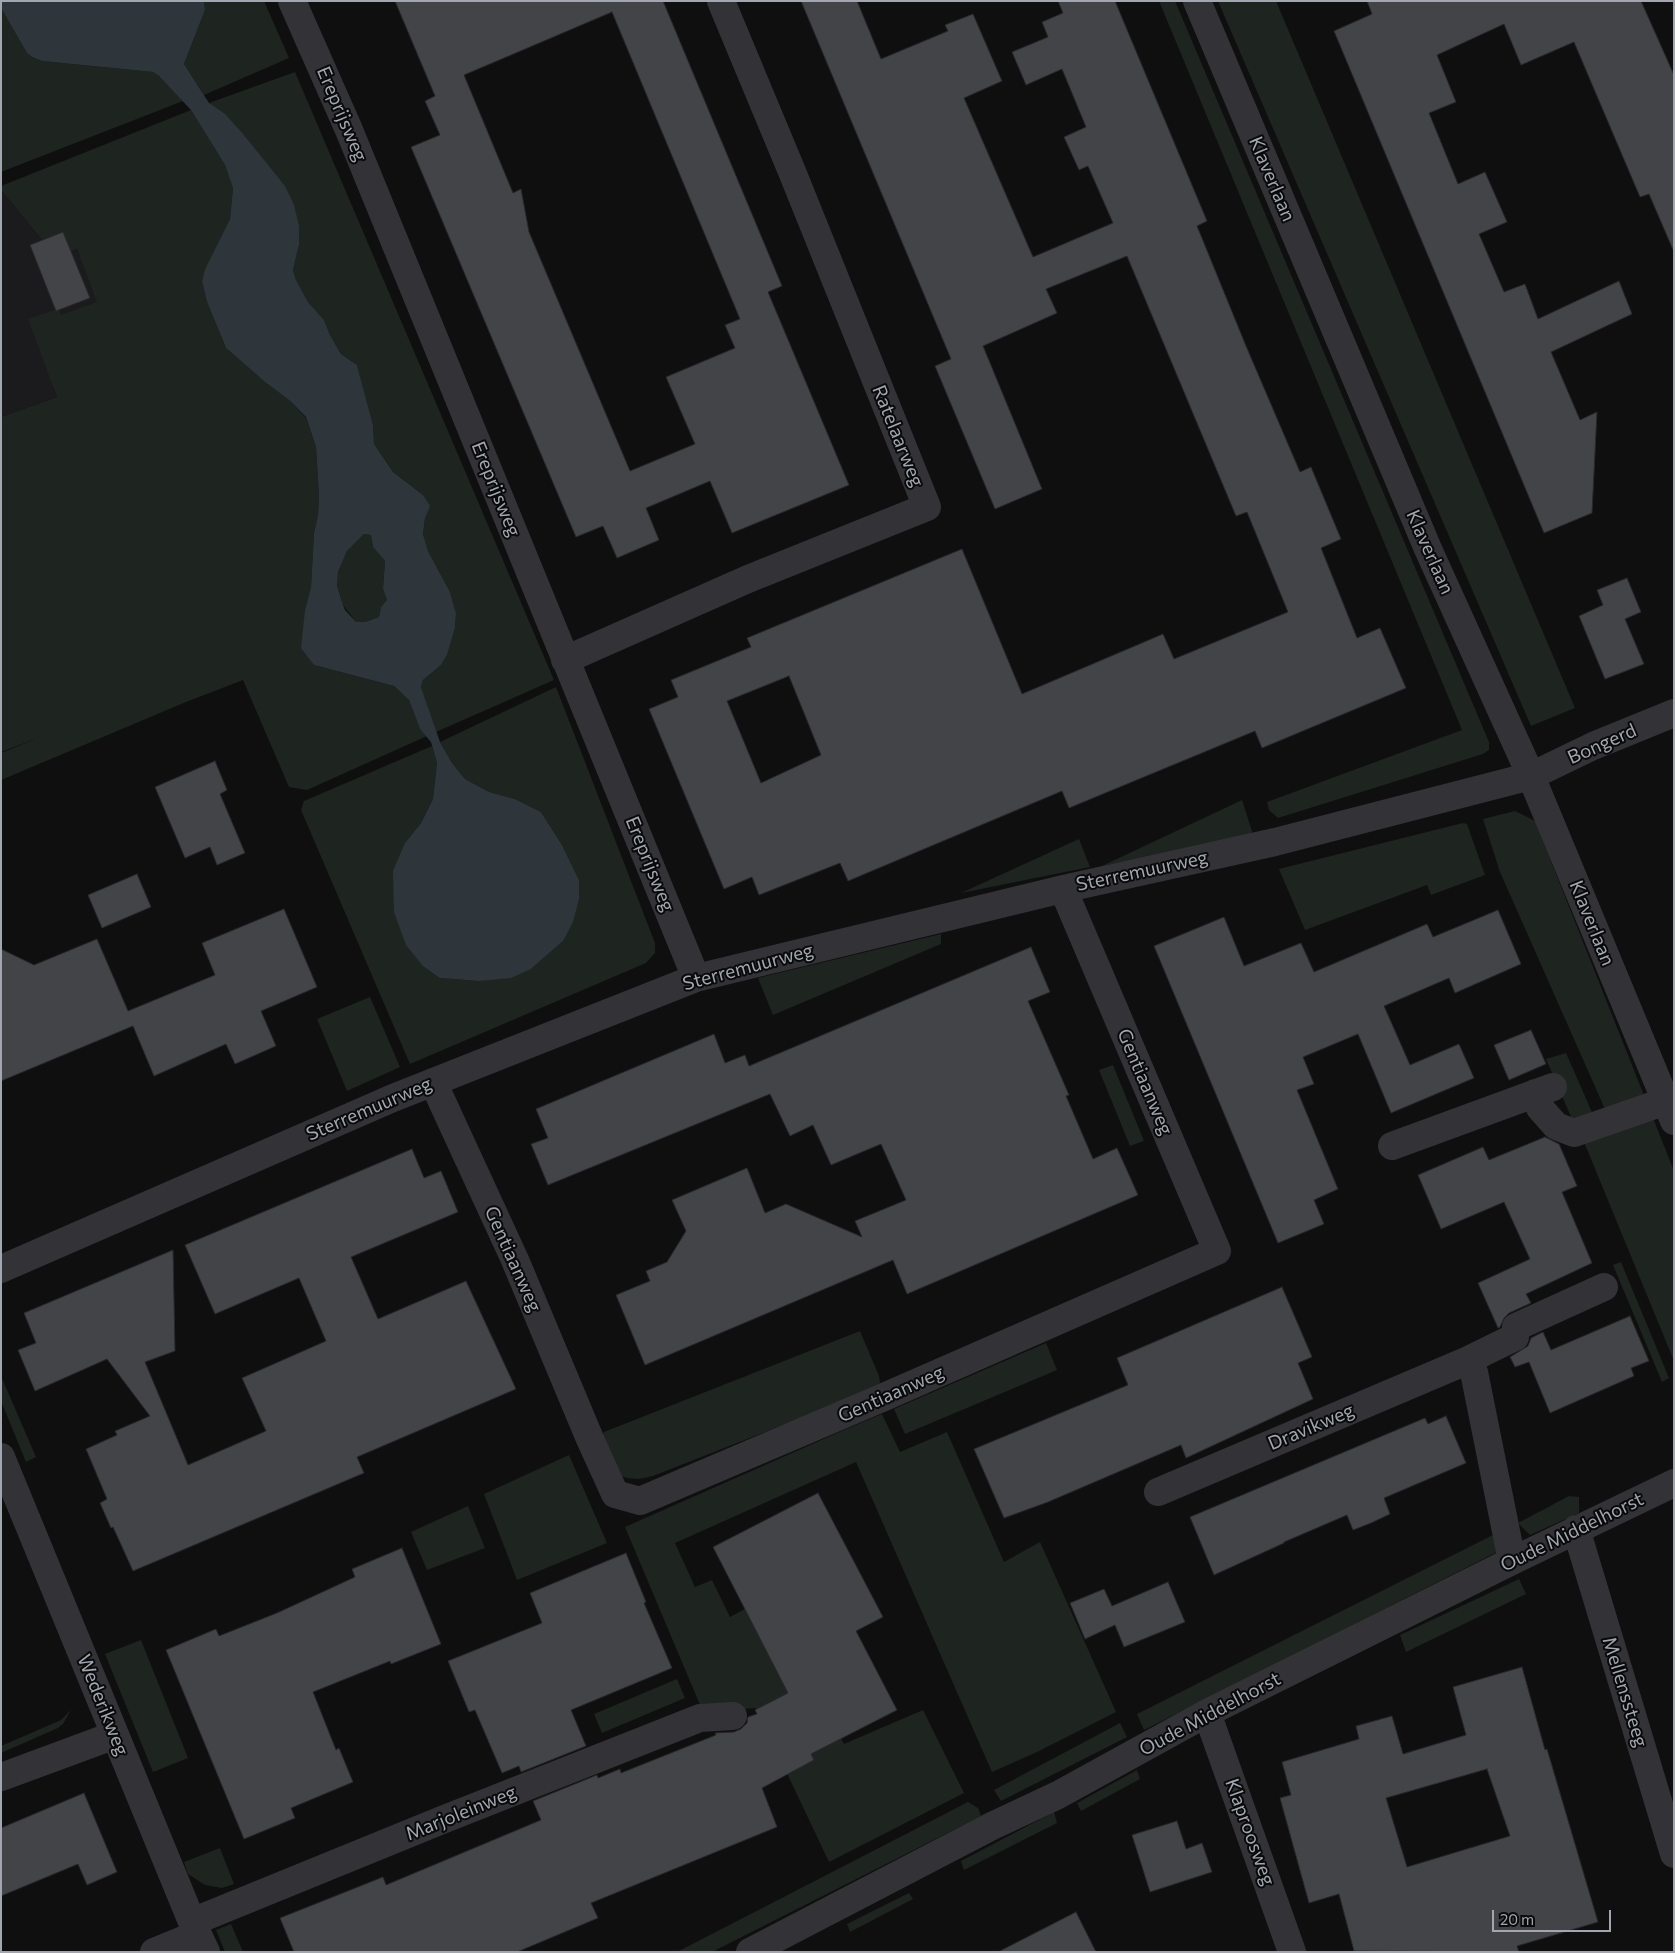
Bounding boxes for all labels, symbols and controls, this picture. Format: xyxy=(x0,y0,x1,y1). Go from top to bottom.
street label: Ereprijsweg xyxy=(312,63,372,165)
street label: Klaverlaan xyxy=(1244,133,1300,225)
street label: Ratelaarweg xyxy=(867,382,929,490)
street label: Ereprijsweg xyxy=(467,438,525,540)
street label: Klaverlaan xyxy=(1401,506,1459,598)
street label: Bongerd xyxy=(1564,719,1640,769)
street label: Ereprijsweg xyxy=(621,813,679,915)
street label: Sterremuurweg xyxy=(1074,846,1210,896)
street label: Klaverlaan xyxy=(1565,877,1619,969)
street label: Sterremuurweg xyxy=(680,939,816,995)
street label: Gentiaanweg xyxy=(1112,1025,1178,1139)
street label: Sterremuurweg xyxy=(303,1072,435,1146)
street label: Gentiaanweg xyxy=(480,1203,546,1315)
street label: Gentiaanweg xyxy=(835,1361,947,1427)
street label: Dravikweg xyxy=(1265,1399,1357,1455)
street label: Oude Middelhorst xyxy=(1497,1487,1647,1577)
street label: Mellenssteeg xyxy=(1597,1634,1653,1750)
street label: Wederikweg xyxy=(72,1651,134,1759)
street label: Oude Middelhorst xyxy=(1136,1667,1284,1761)
street label: Klaproosweg xyxy=(1220,1775,1280,1889)
street label: Marjoleinweg xyxy=(402,1780,520,1846)
scale bar xyxy=(1495,1900,1614,1932)
text: 20 m xyxy=(1500,1910,1534,1928)

